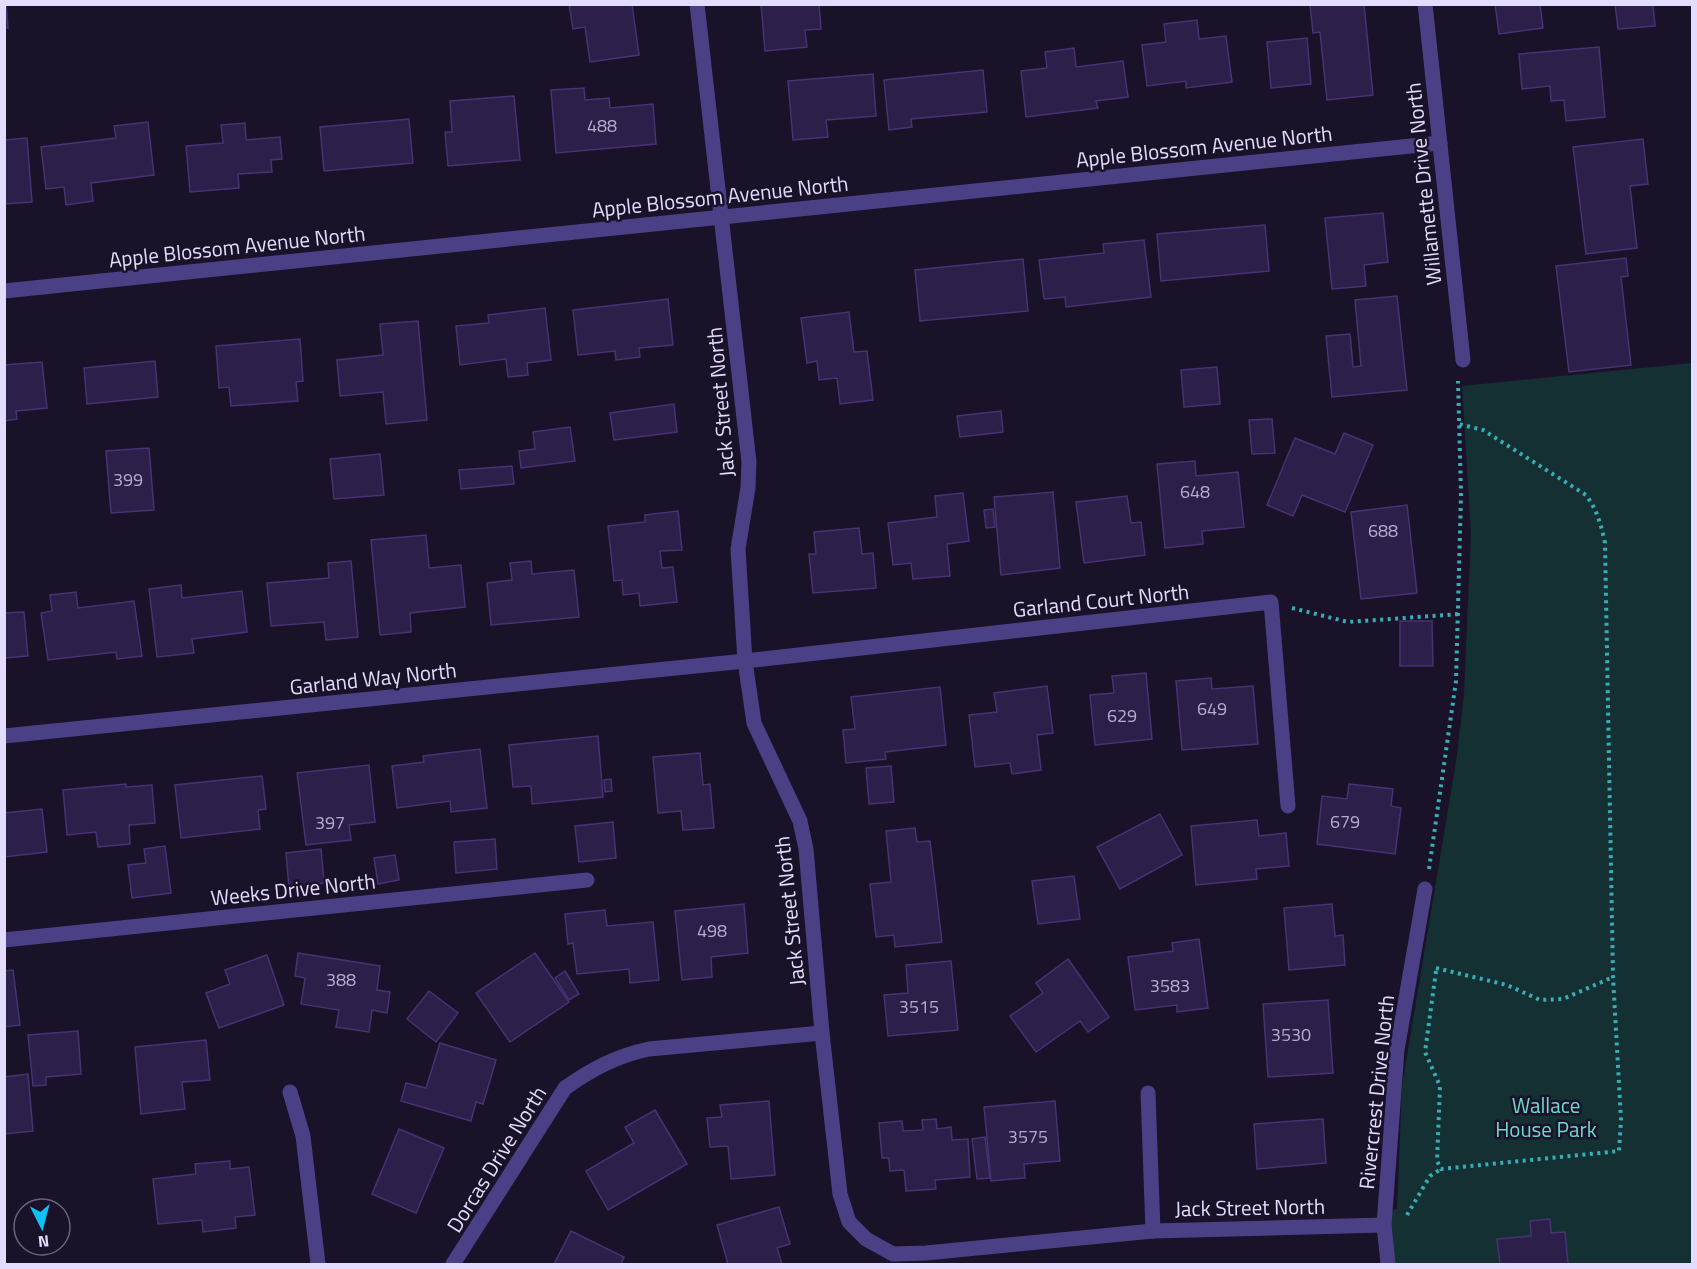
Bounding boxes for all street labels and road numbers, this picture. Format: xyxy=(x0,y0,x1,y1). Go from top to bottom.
street label: Willamette Drive North xyxy=(1396,81,1450,287)
street label: Apple Blossom Avenue North xyxy=(1074,117,1334,175)
street label: Apple Blossom Avenue North xyxy=(590,167,850,225)
street label: Apple Blossom Avenue North xyxy=(107,217,367,275)
street label: Jack Street North xyxy=(698,326,742,478)
street label: Garland Court North xyxy=(1011,575,1191,625)
street label: Garland Way North xyxy=(288,653,458,703)
street label: Jack Street North xyxy=(765,835,813,987)
street label: Weeks Drive North xyxy=(209,864,377,914)
street label: Rivercrest Drive North xyxy=(1350,993,1402,1191)
street label: Dorcas Drive North xyxy=(438,1080,554,1238)
street label: Jack Street North xyxy=(1175,1190,1325,1224)

